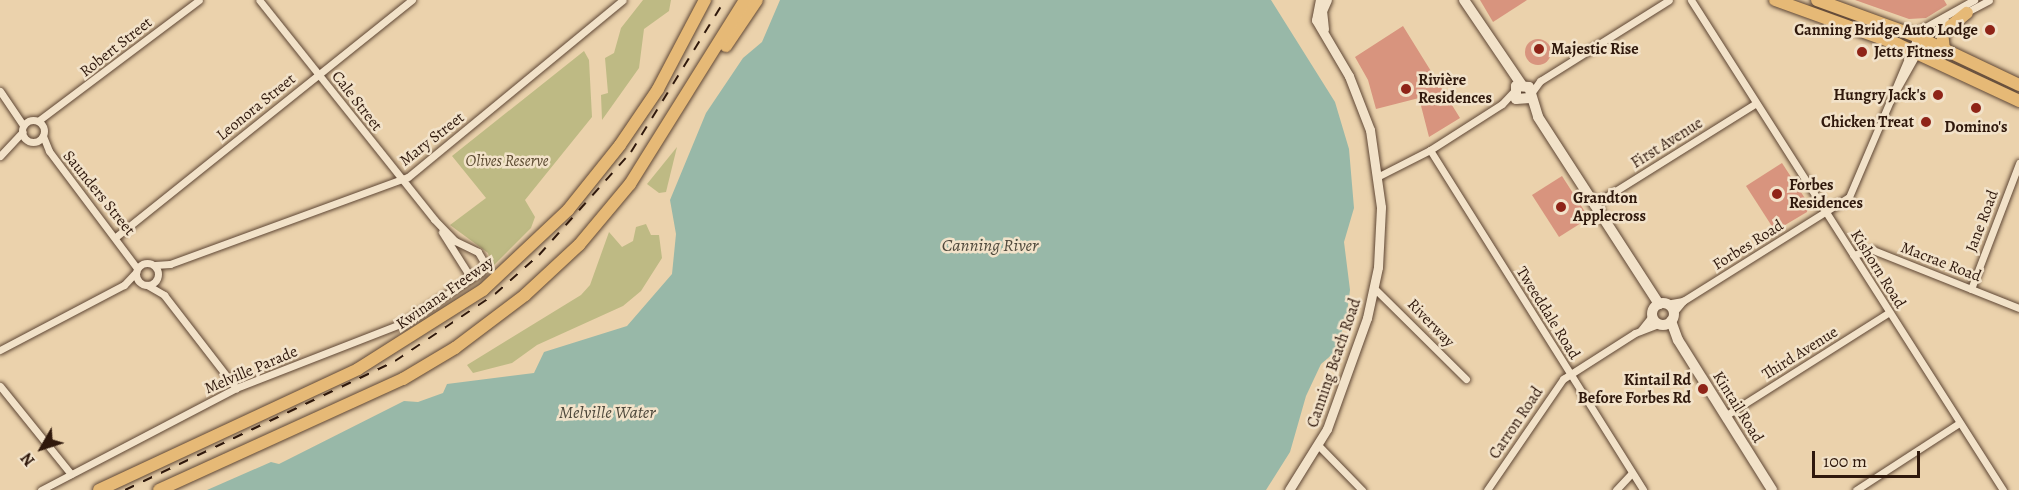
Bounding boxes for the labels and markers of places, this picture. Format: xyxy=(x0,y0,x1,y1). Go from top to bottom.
place label: Canning Bridge Auto Lodge xyxy=(1794,20,1978,40)
marker: Canning Bridge Auto Lodge xyxy=(1983,23,1997,37)
place label: Majestic Rise xyxy=(1551,39,1639,59)
marker: Majestic Rise xyxy=(1532,42,1546,56)
place label: Jetts Fitness xyxy=(1874,42,1954,62)
marker: Jetts Fitness xyxy=(1855,45,1869,59)
place label: Rivière Residences xyxy=(1418,70,1492,108)
marker: Rivière Residences xyxy=(1399,82,1413,96)
place label: Hungry Jack's xyxy=(1834,85,1926,105)
marker: Hungry Jack's xyxy=(1931,88,1945,102)
marker: Domino's xyxy=(1969,101,1983,115)
place label: Chicken Treat xyxy=(1821,112,1914,132)
marker: Chicken Treat xyxy=(1919,115,1933,129)
place label: Domino's xyxy=(1944,117,2008,137)
place label: Forbes Residences xyxy=(1789,175,1863,213)
marker: Forbes Residences xyxy=(1770,187,1784,201)
place label: Grandton Applecross xyxy=(1573,188,1646,226)
marker: Grandton Applecross xyxy=(1554,200,1568,214)
place label: Kintail Rd Before Forbes Rd xyxy=(1578,370,1691,408)
marker: Kintail Rd Before Forbes Rd xyxy=(1696,382,1710,396)

